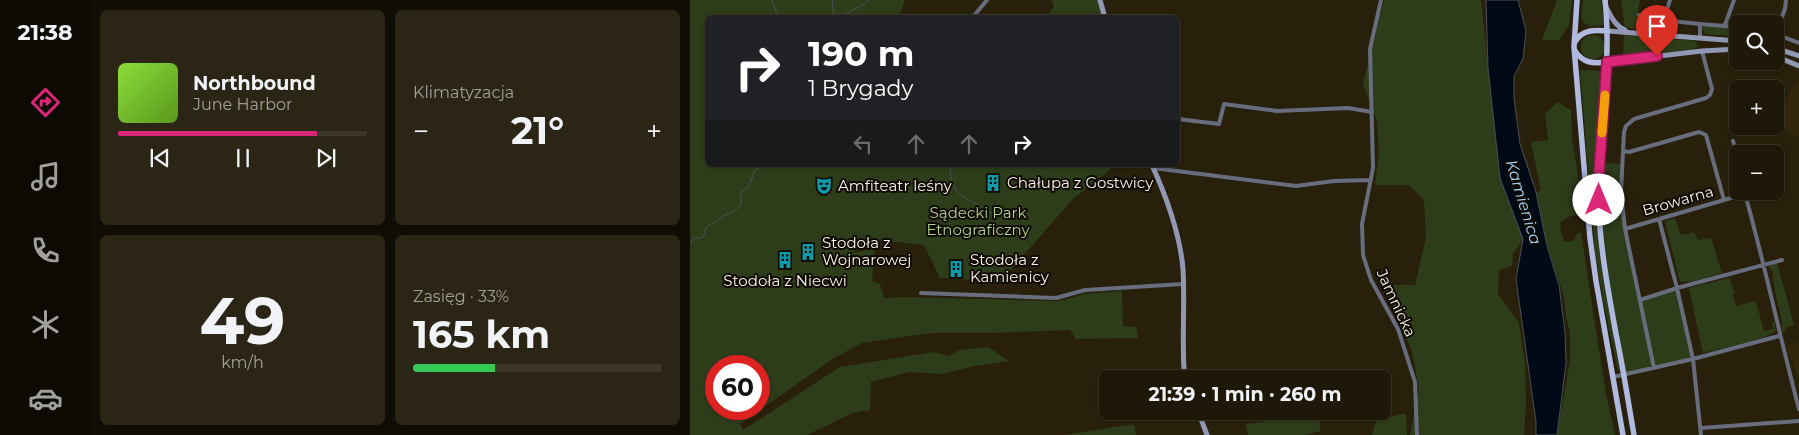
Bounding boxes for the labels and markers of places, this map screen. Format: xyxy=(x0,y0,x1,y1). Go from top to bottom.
pin xyxy=(1636,5,1678,56)
building icon: Chałupa z Gostwicy xyxy=(983,173,1003,193)
place label: Chałupa z Gostwicy xyxy=(1007,173,1154,192)
theatre icon: Amfiteatr leśny xyxy=(814,176,834,196)
place label: Amfiteatr leśny xyxy=(838,176,953,195)
place label: Stodoła z Wojnarowej xyxy=(822,233,911,269)
building icon: Stodoła z Wojnarowej xyxy=(798,242,818,262)
building icon: Stodoła z Niecwi xyxy=(775,250,795,270)
place label: Stodoła z Kamienicy xyxy=(970,250,1050,286)
building icon: Stodoła z Kamienicy xyxy=(946,259,966,279)
place label: Stodoła z Niecwi xyxy=(723,271,847,290)

